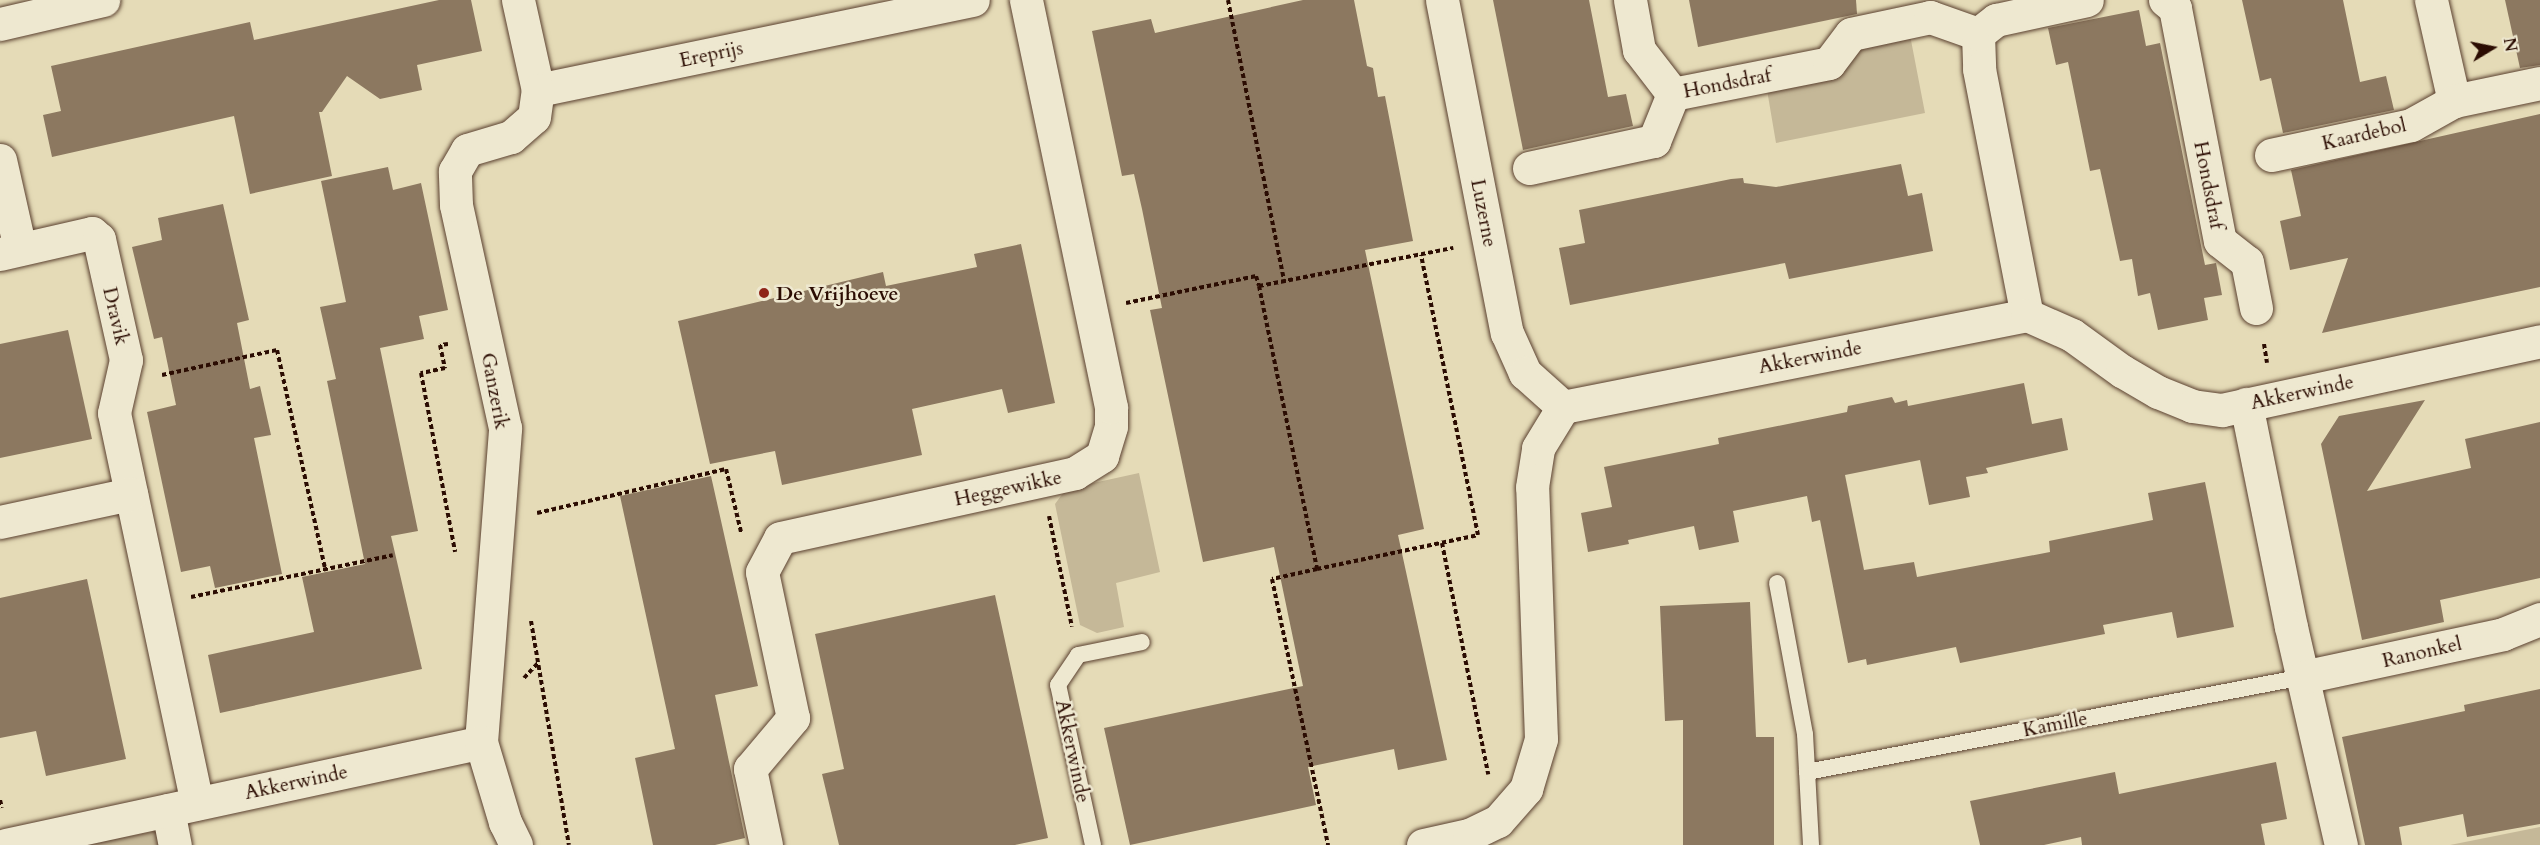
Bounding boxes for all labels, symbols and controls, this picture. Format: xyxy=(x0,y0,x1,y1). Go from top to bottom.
north arrow xyxy=(2462,18,2522,78)
street label: Ereprijs xyxy=(677,36,745,72)
text: N xyxy=(2498,36,2522,54)
street label: Hondsdraf xyxy=(1681,63,1773,103)
street label: Kaardebol xyxy=(2319,113,2409,155)
street label: Hondsdraf xyxy=(2189,139,2229,231)
street label: Luzerne xyxy=(1466,177,1502,249)
place label: De Vrijhoeve xyxy=(776,281,898,305)
street label: Dravik xyxy=(98,285,134,347)
marker: De Vrijhoeve xyxy=(757,286,771,300)
street label: Akkerwinde xyxy=(1756,335,1864,379)
street label: Ganzerik xyxy=(476,351,514,431)
street label: Akkerwinde xyxy=(2248,369,2356,415)
street label: Heggewikke xyxy=(952,465,1064,511)
street label: Ranonkel xyxy=(2380,631,2464,673)
street label: Akkerwinde xyxy=(1050,697,1096,805)
street label: Kamille xyxy=(2021,706,2089,742)
street label: Akkerwinde xyxy=(242,759,350,805)

